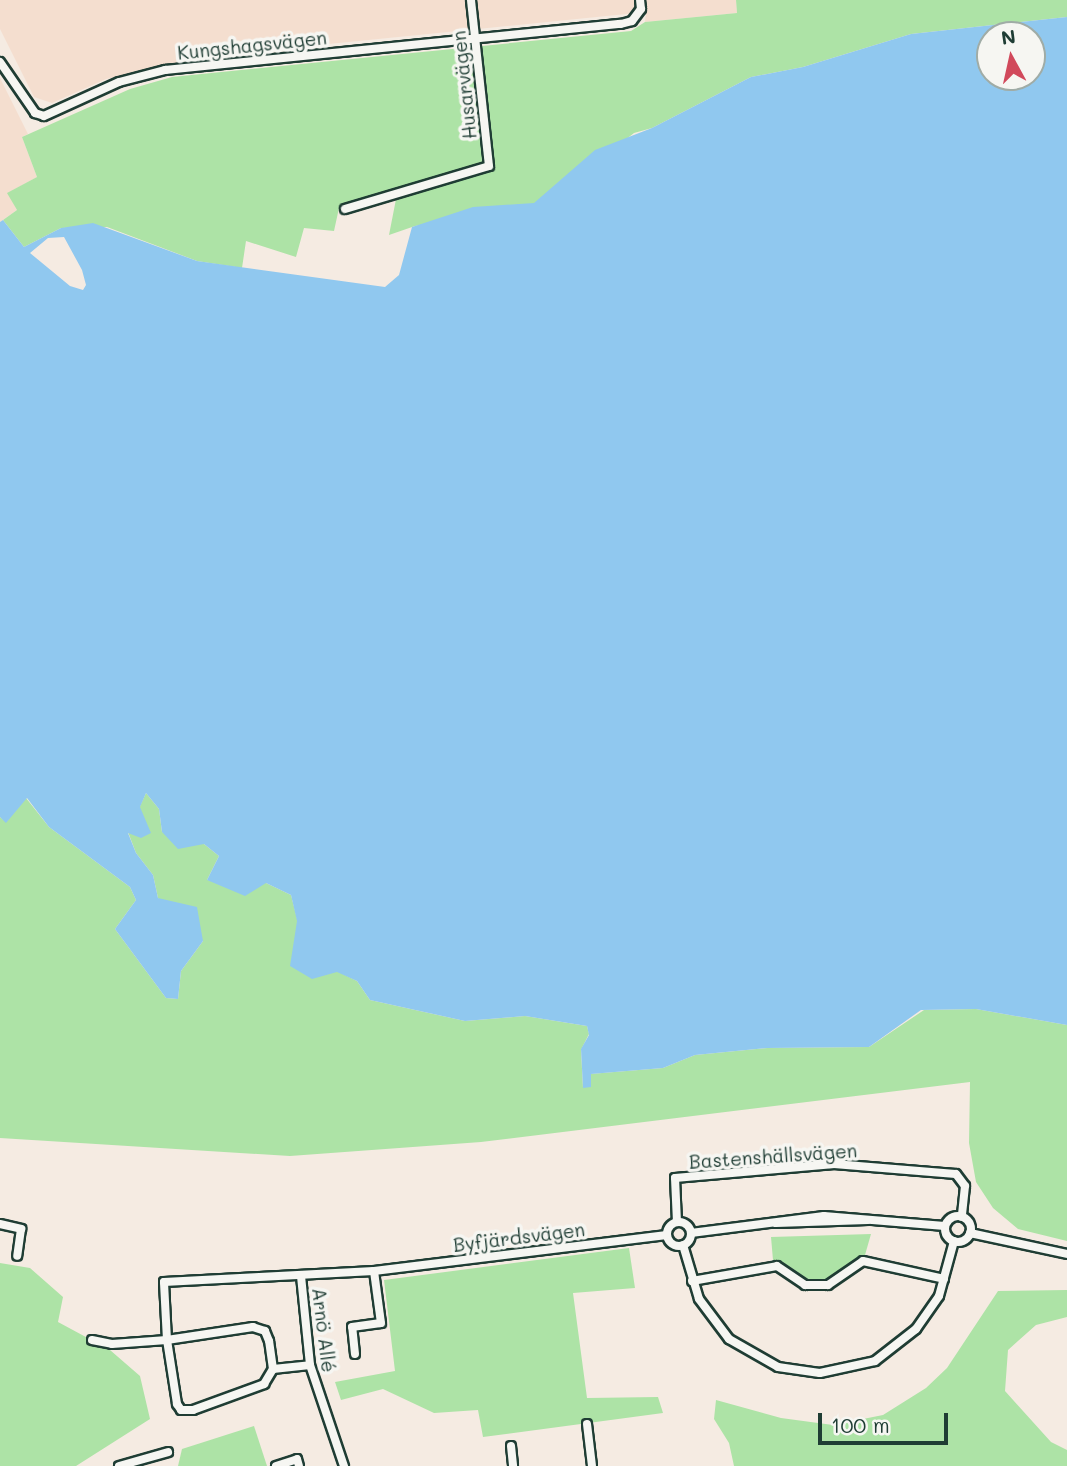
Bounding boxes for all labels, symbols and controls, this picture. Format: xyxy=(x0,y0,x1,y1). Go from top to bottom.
north arrow xyxy=(976,21,1046,91)
text: N xyxy=(999,23,1017,50)
street label: Kungshagsvägen xyxy=(176,26,328,64)
street label: Husarvägen xyxy=(447,30,481,140)
street label: Bastenshällsvägen xyxy=(688,1139,858,1173)
street label: Byfjärdsvägen xyxy=(452,1218,586,1256)
street label: Arnö Allé xyxy=(308,1286,340,1374)
scale bar xyxy=(822,1400,951,1444)
text: 100 m xyxy=(831,1411,890,1438)

